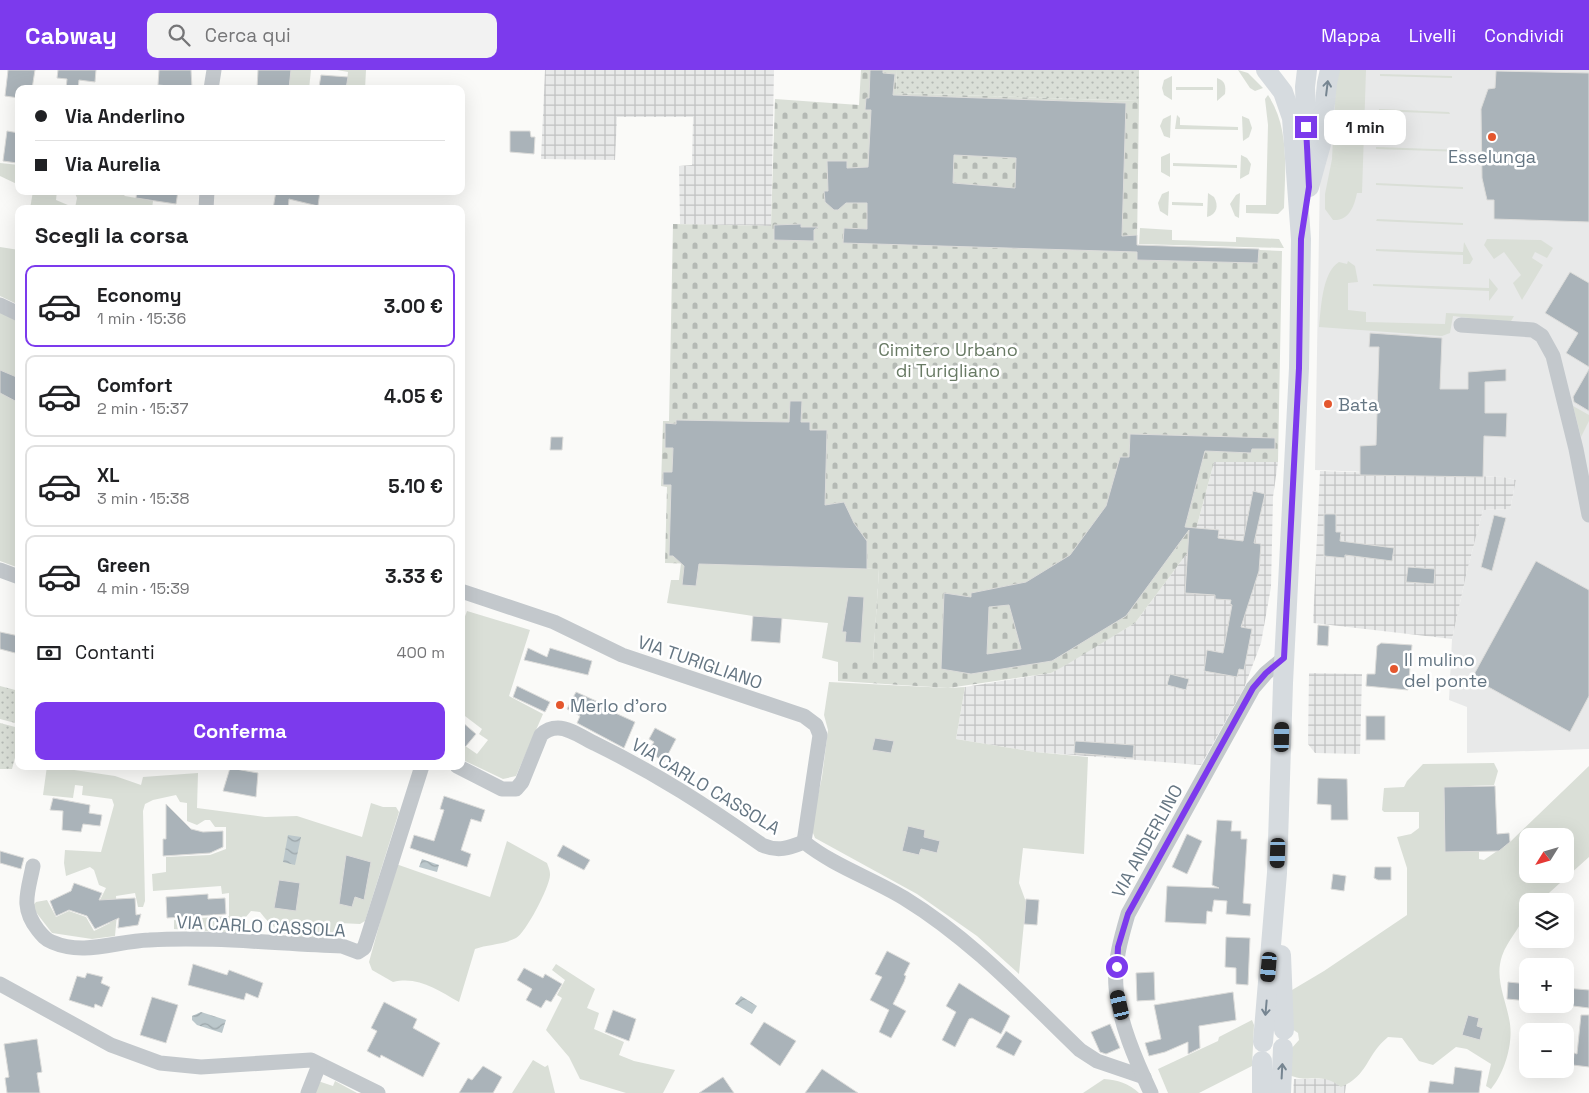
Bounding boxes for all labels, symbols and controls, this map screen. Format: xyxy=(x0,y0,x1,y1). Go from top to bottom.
search box xyxy=(147,13,497,58)
text: Cabway xyxy=(25,20,117,51)
icon: search xyxy=(165,21,193,49)
text: Cerca qui xyxy=(205,23,291,48)
text: Mappa xyxy=(1321,24,1381,47)
text: Livelli xyxy=(1409,24,1456,47)
text: Condividi xyxy=(1484,24,1564,47)
one-way arrow xyxy=(1322,80,1332,96)
text: Via Anderlino xyxy=(65,104,185,129)
callout: 1 min xyxy=(1324,110,1406,144)
route end xyxy=(1295,116,1317,138)
text: 1 min xyxy=(1345,117,1385,138)
marker: Esselunga xyxy=(1486,131,1498,143)
place label: Esselunga xyxy=(1448,145,1536,168)
text: Via Aurelia xyxy=(65,152,160,177)
text: Scegli la corsa xyxy=(35,221,188,249)
text: Economy xyxy=(97,283,181,308)
icon: car xyxy=(37,284,82,329)
text: 3.00 € xyxy=(384,294,443,319)
text: 1 min · 15:36 xyxy=(97,308,186,329)
park label: Cimitero Urbano di Turigliano xyxy=(878,338,1018,382)
text: Comfort xyxy=(97,373,173,398)
icon: car xyxy=(37,374,82,419)
text: 4.05 € xyxy=(384,384,443,409)
place label: Bata xyxy=(1338,393,1378,416)
text: 2 min · 15:37 xyxy=(97,398,188,419)
marker: Bata xyxy=(1322,398,1334,410)
text: XL xyxy=(97,463,120,488)
icon: car xyxy=(37,464,82,509)
text: 5.10 € xyxy=(388,474,443,499)
text: 3 min · 15:38 xyxy=(97,488,189,509)
text: Green xyxy=(97,553,150,578)
icon: car xyxy=(37,554,82,599)
text: 3.33 € xyxy=(385,564,443,589)
text: 4 min · 15:39 xyxy=(97,578,190,599)
street label: VIA TURIGLIANO xyxy=(635,630,765,694)
icon: cash xyxy=(35,639,63,667)
text: Contanti xyxy=(75,640,155,665)
text: 400 m xyxy=(397,642,445,663)
place label: Il mulino del ponte xyxy=(1404,648,1487,692)
marker: Il mulino del ponte xyxy=(1388,663,1400,675)
place label: Merlo d'oro xyxy=(570,694,667,717)
marker: Merlo d'oro xyxy=(554,699,566,711)
button: Conferma xyxy=(35,702,445,760)
car xyxy=(1274,722,1289,752)
street label: VIA CARLO CASSOLA xyxy=(627,732,785,840)
street label: VIA ANDERLINO xyxy=(1106,780,1188,902)
north arrow xyxy=(1519,828,1574,882)
map controls xyxy=(1519,828,1574,1078)
car xyxy=(1269,838,1286,868)
button: layers xyxy=(1519,893,1574,948)
street label: VIA CARLO CASSOLA xyxy=(176,910,346,942)
car xyxy=(1260,951,1277,983)
route start xyxy=(1106,956,1128,978)
button: + xyxy=(1519,958,1574,1013)
car xyxy=(1109,989,1130,1021)
one-way arrow xyxy=(1261,1000,1270,1016)
button: − xyxy=(1519,1023,1574,1078)
one-way arrow xyxy=(1278,1063,1287,1079)

